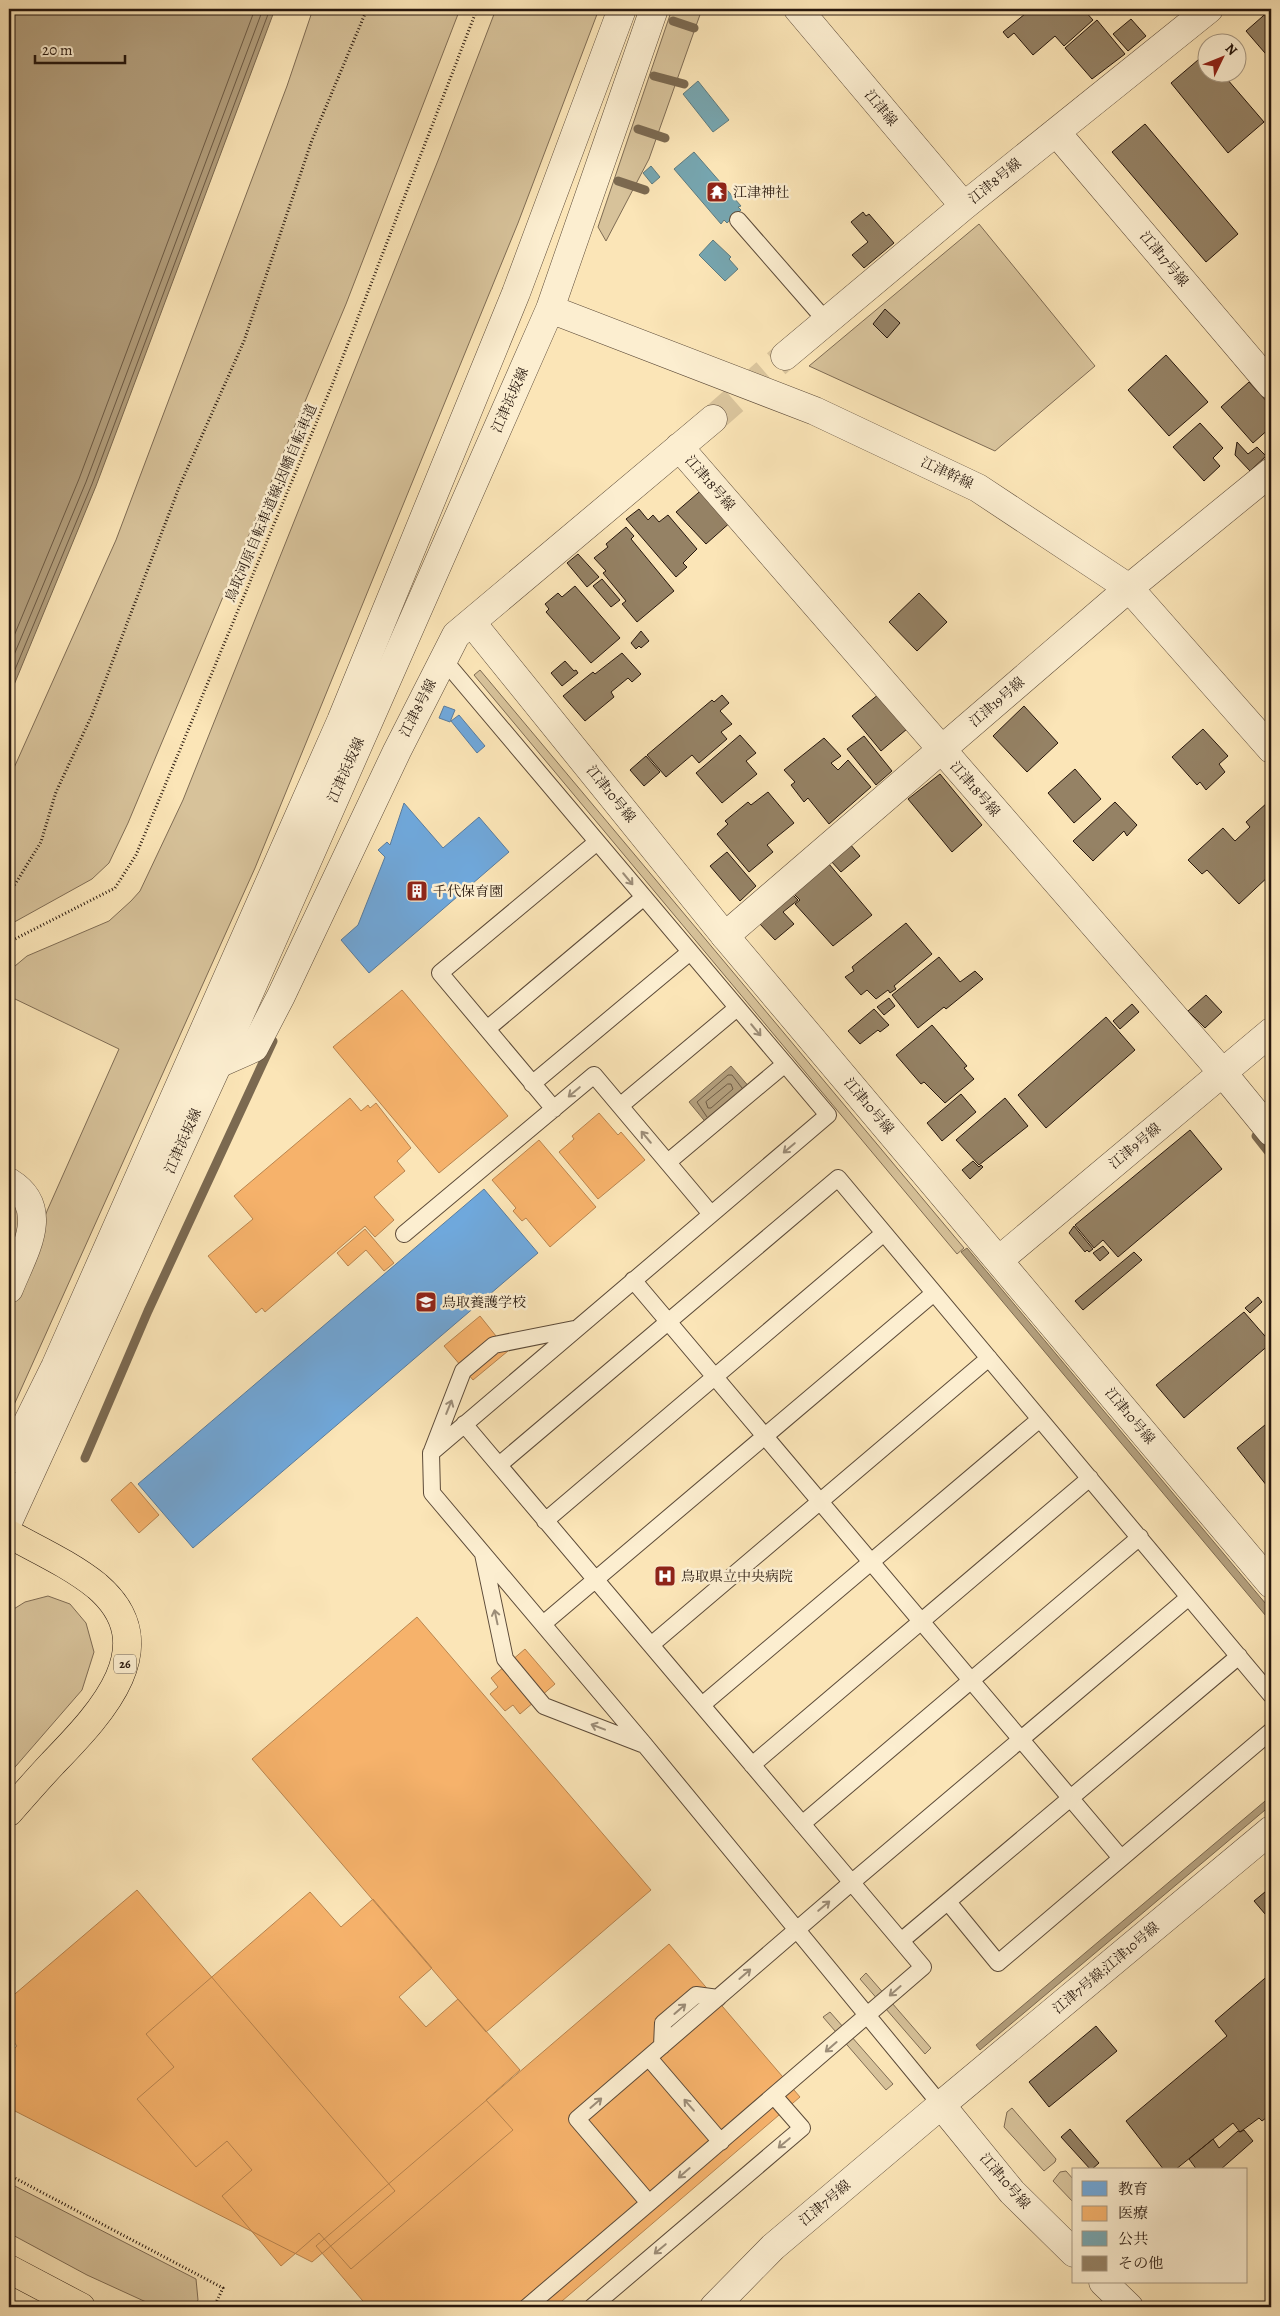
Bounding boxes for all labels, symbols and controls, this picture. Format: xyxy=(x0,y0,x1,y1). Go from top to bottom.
scale bar xyxy=(35,32,125,64)
north arrow xyxy=(1198,32,1248,82)
text: N xyxy=(1221,39,1242,60)
text: 20 m xyxy=(42,40,73,60)
street label: 江津線 xyxy=(860,86,902,130)
street label: 江津8号線 xyxy=(965,154,1025,208)
temple icon: 江津神社 xyxy=(705,180,729,204)
place label: 江津神社 xyxy=(733,183,789,202)
street label: 江津17号線 xyxy=(1135,227,1193,291)
street label: 江津浜坂線 xyxy=(487,364,533,436)
street label: 鳥取河原自転車道線;因幡自転車道 xyxy=(221,401,321,605)
street label: 江津18号線 xyxy=(681,451,739,515)
street label: 江津幹線 xyxy=(918,453,976,493)
street label: 江津19号線 xyxy=(965,673,1029,731)
street label: 江津8号線 xyxy=(395,676,441,740)
street label: 江津浜坂線 xyxy=(323,734,369,806)
street label: 江津18号線 xyxy=(946,757,1004,821)
street label: 江津10号線 xyxy=(582,762,640,826)
one-way arrow xyxy=(623,872,634,885)
building icon: 千代保育園 xyxy=(405,879,429,903)
place label: 千代保育園 xyxy=(433,882,503,901)
one-way arrow xyxy=(750,1023,761,1036)
street label: 江津10号線 xyxy=(840,1074,898,1138)
one-way arrow xyxy=(567,1086,580,1097)
street label: 江津浜坂線 xyxy=(160,1105,206,1177)
street label: 江津9号線 xyxy=(1105,1119,1165,1173)
one-way arrow xyxy=(640,1130,652,1143)
one-way arrow xyxy=(783,1143,796,1154)
school or university icon: 鳥取養護学校 xyxy=(414,1290,438,1314)
place label: 鳥取養護学校 xyxy=(442,1293,526,1312)
street label: 江津10号線 xyxy=(1101,1384,1159,1448)
one-way arrow xyxy=(445,1400,454,1415)
hospital icon: 鳥取県立中央病院 xyxy=(653,1564,677,1588)
place label: 鳥取県立中央病院 xyxy=(681,1567,793,1586)
one-way arrow xyxy=(491,1609,500,1625)
road number: 26 xyxy=(114,1655,136,1674)
one-way arrow xyxy=(591,1722,607,1731)
one-way arrow xyxy=(817,1901,830,1912)
street label: 江津7号線;江津10号線 xyxy=(1049,1918,1163,2018)
one-way arrow xyxy=(739,1969,752,1980)
one-way arrow xyxy=(889,1985,902,1997)
one-way arrow xyxy=(673,2004,686,2015)
one-way arrow xyxy=(824,2042,837,2053)
one-way arrow xyxy=(589,2097,602,2109)
one-way arrow xyxy=(683,2098,695,2111)
one-way arrow xyxy=(778,2137,791,2148)
street label: 江津10号線 xyxy=(975,2149,1035,2213)
one-way arrow xyxy=(677,2168,690,2179)
legend xyxy=(1072,2168,1248,2284)
street label: 江津7号線 xyxy=(795,2176,855,2230)
text: 教育 xyxy=(1118,2179,1148,2199)
text: 医療 xyxy=(1118,2203,1148,2223)
text: 公共 xyxy=(1118,2229,1148,2249)
one-way arrow xyxy=(654,2243,667,2254)
text: その他 xyxy=(1118,2253,1163,2273)

